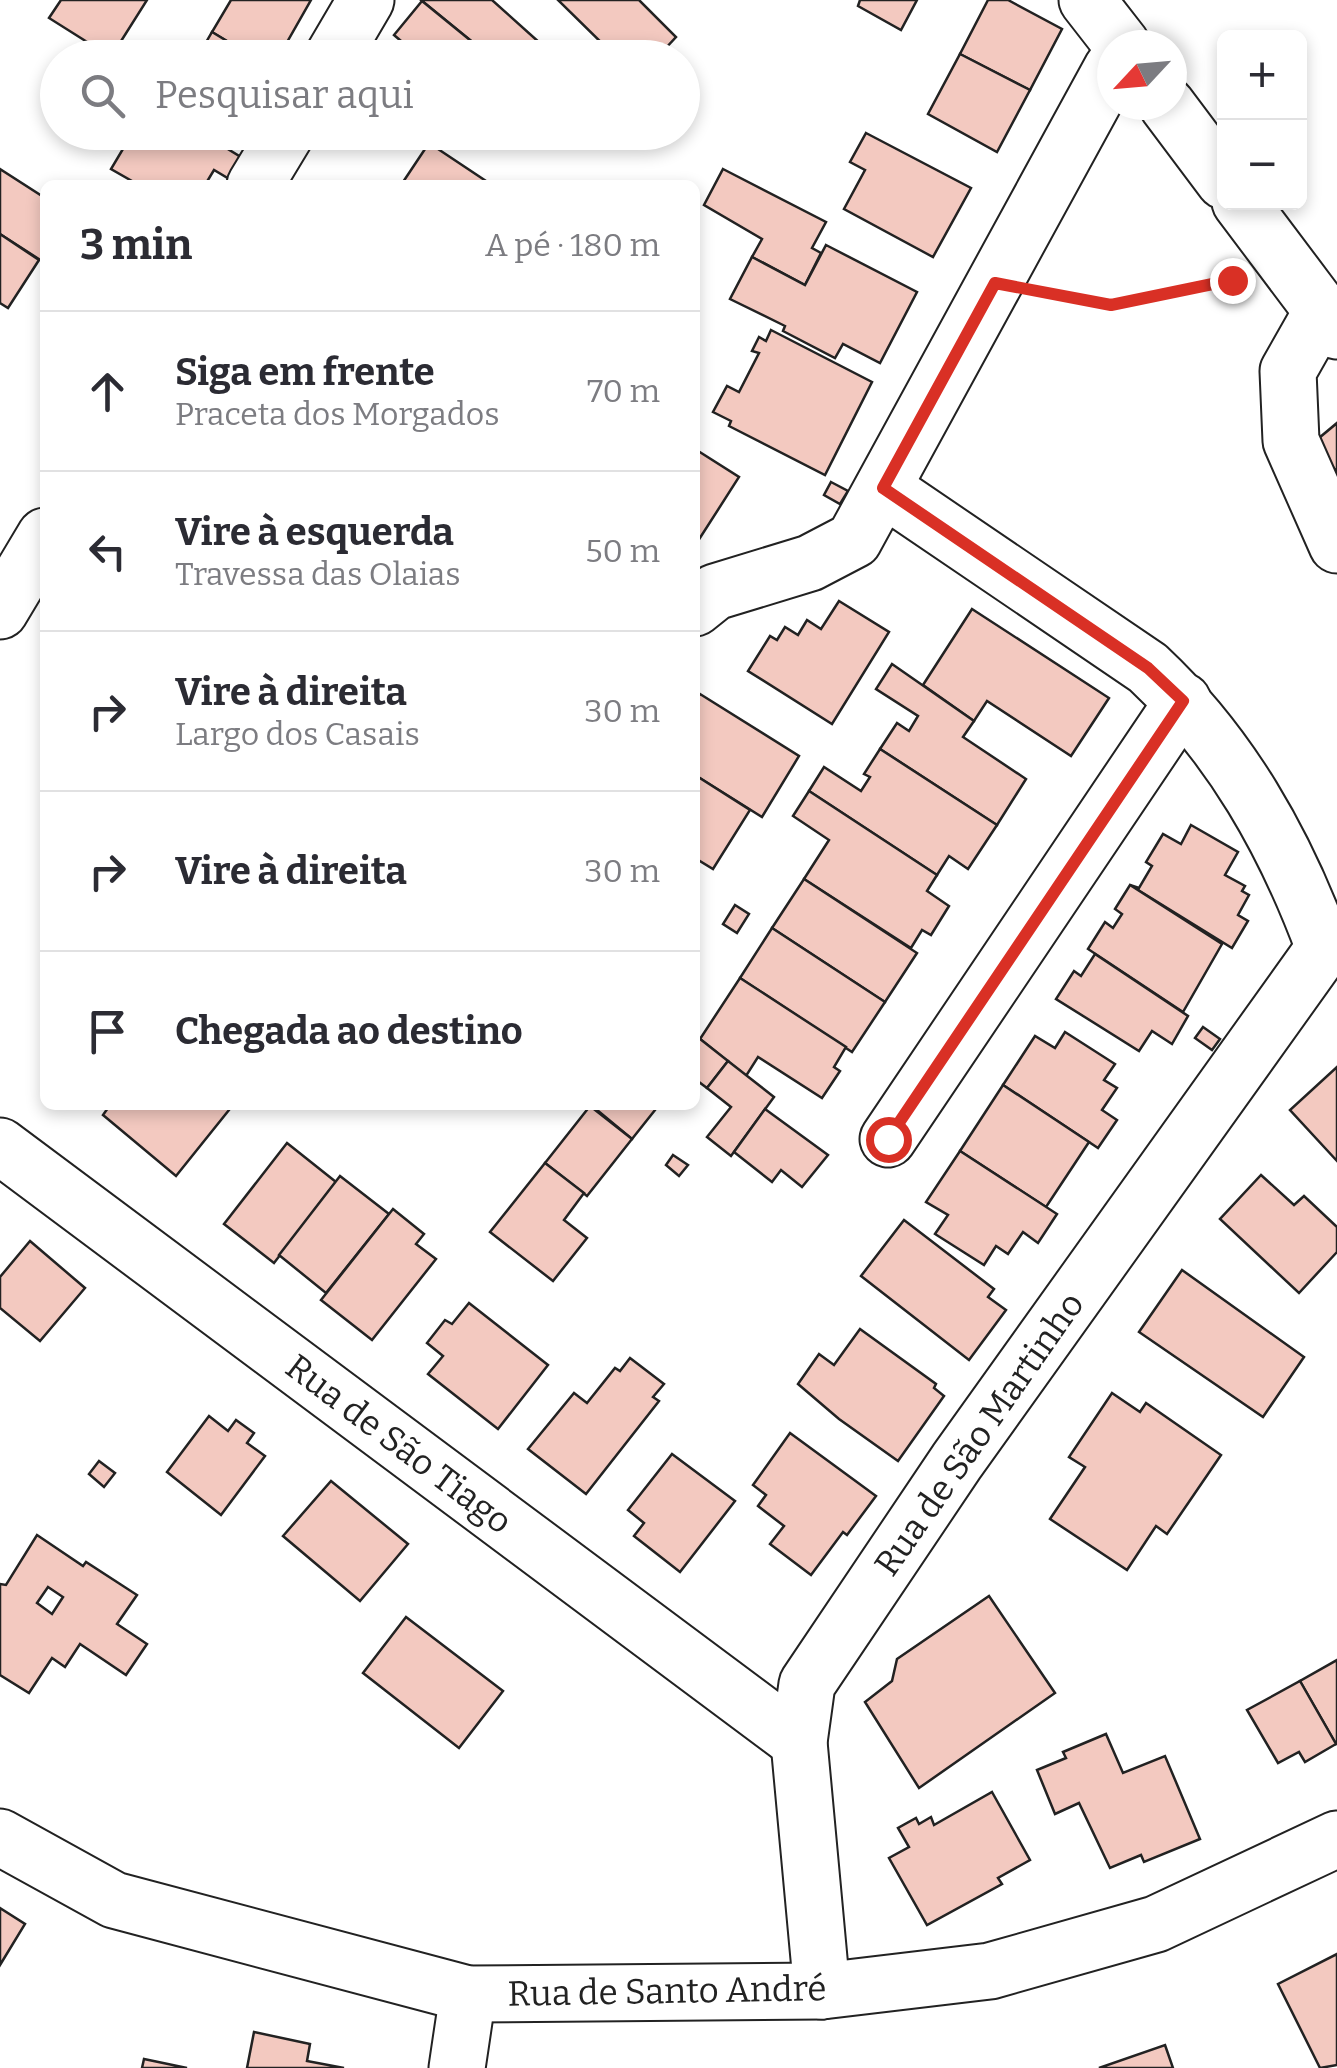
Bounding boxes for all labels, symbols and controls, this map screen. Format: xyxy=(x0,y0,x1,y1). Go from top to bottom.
north arrow xyxy=(1097,30,1187,120)
map controls xyxy=(1217,30,1307,210)
button: + xyxy=(1217,30,1307,120)
search box xyxy=(40,40,700,150)
icon: search xyxy=(75,68,130,123)
text: Pesquisar aqui xyxy=(155,72,414,118)
button: − xyxy=(1217,120,1307,210)
text: 3 min xyxy=(80,220,192,270)
text: A pé · 180 m xyxy=(485,226,660,264)
route end xyxy=(1210,258,1256,304)
text: Siga em frente xyxy=(175,349,435,395)
icon: ahead xyxy=(80,364,135,419)
text: 70 m xyxy=(587,372,660,410)
text: Praceta dos Morgados xyxy=(175,395,500,433)
text: Vire à esquerda xyxy=(175,509,454,555)
icon: left xyxy=(80,524,135,579)
text: 50 m xyxy=(585,532,660,570)
text: Travessa das Olaias xyxy=(175,555,461,593)
text: Vire à direita xyxy=(175,669,407,715)
icon: right xyxy=(80,684,135,739)
text: 30 m xyxy=(584,692,660,730)
text: Largo dos Casais xyxy=(175,715,420,753)
icon: right xyxy=(80,844,135,899)
text: Vire à direita xyxy=(175,848,407,894)
text: 30 m xyxy=(584,852,660,890)
icon: arrive xyxy=(80,1004,135,1059)
text: Chegada ao destino xyxy=(175,1008,523,1054)
route start xyxy=(866,1117,912,1163)
street label: Rua de São Martinho xyxy=(865,1284,1093,1584)
street label: Rua de São Tiago xyxy=(278,1345,520,1543)
street label: Rua de Santo André xyxy=(507,1967,827,2015)

